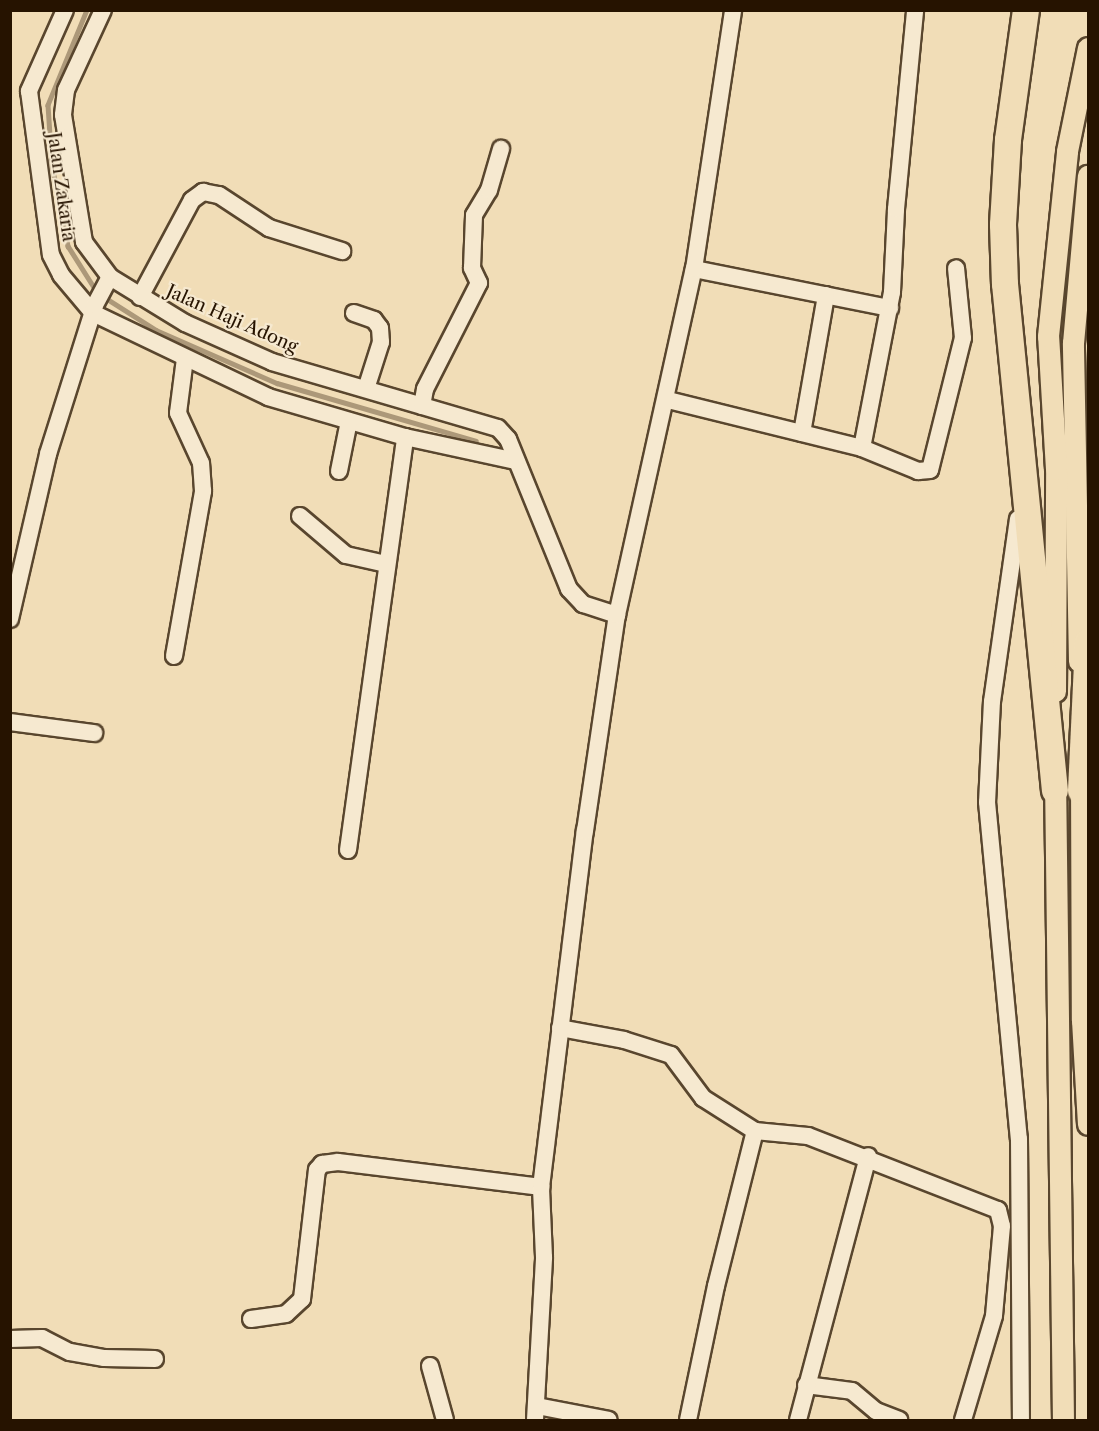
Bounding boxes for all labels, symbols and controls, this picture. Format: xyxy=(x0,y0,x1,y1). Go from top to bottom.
street label: Jalan Zakaria xyxy=(43,131,79,243)
street label: Jalan Haji Adong xyxy=(163,280,301,358)

